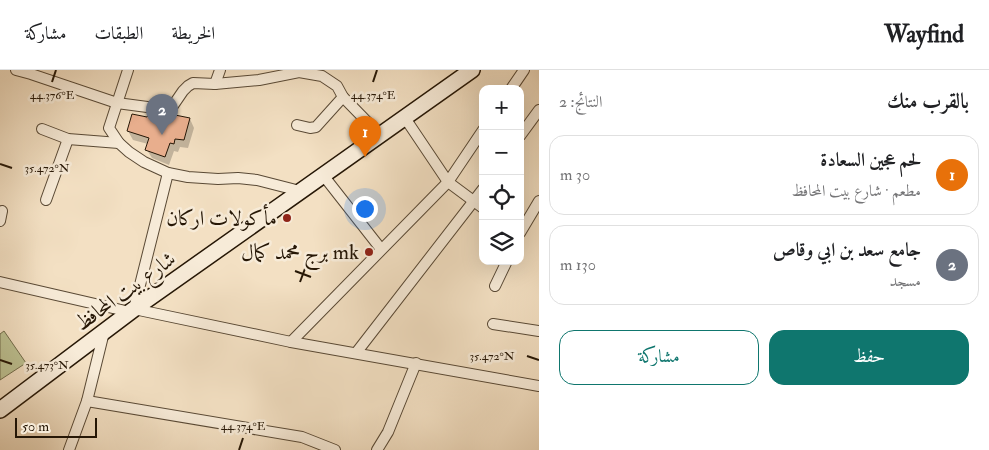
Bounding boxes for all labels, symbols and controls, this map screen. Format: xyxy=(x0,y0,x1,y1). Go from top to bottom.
text: Wayfind xyxy=(884,19,964,50)
text: مشاركة xyxy=(25,22,66,45)
text: الطبقات xyxy=(94,22,143,45)
text: الخريطة xyxy=(171,22,215,45)
map controls xyxy=(479,85,524,265)
button: + xyxy=(479,85,524,130)
text: 44.376°E xyxy=(30,88,75,103)
text: 44.374°E xyxy=(351,88,396,103)
text: بالقرب منك xyxy=(887,88,969,115)
text: النتائج: 2 xyxy=(559,92,603,112)
pin: 2 xyxy=(146,94,178,135)
pin: 1 xyxy=(349,116,381,157)
button: − xyxy=(479,130,524,175)
text: لحم عجين السعادة xyxy=(820,148,921,172)
text: 35.472°N xyxy=(25,161,70,176)
text: 30 m xyxy=(560,165,590,185)
text: 1 xyxy=(949,165,955,185)
button: locate xyxy=(479,175,524,220)
text: مطعم · شارع بيت المحافظ xyxy=(792,181,921,201)
your location xyxy=(352,196,378,222)
place label: مأكولات اركان xyxy=(166,203,277,232)
marker: مأكولات اركان xyxy=(281,212,293,224)
button: layers xyxy=(479,220,524,265)
text: جامع سعد بن ابي وقاص xyxy=(773,238,921,262)
place label: برج محمد كمال mk xyxy=(241,239,359,271)
street label: شارع بيت المحافظ xyxy=(69,246,184,340)
marker: برج محمد كمال mk xyxy=(363,246,375,258)
text: 130 m xyxy=(560,255,596,275)
text: 2 xyxy=(948,255,956,275)
text: مسجد xyxy=(890,271,921,291)
button: مشاركة xyxy=(559,330,759,385)
button: حفظ xyxy=(769,330,969,385)
text: 35.472°N xyxy=(470,349,515,364)
text: 35.473°N xyxy=(25,358,69,373)
scale bar xyxy=(15,415,98,438)
text: 50 m xyxy=(22,418,49,435)
text: 44.374°E xyxy=(221,419,266,434)

